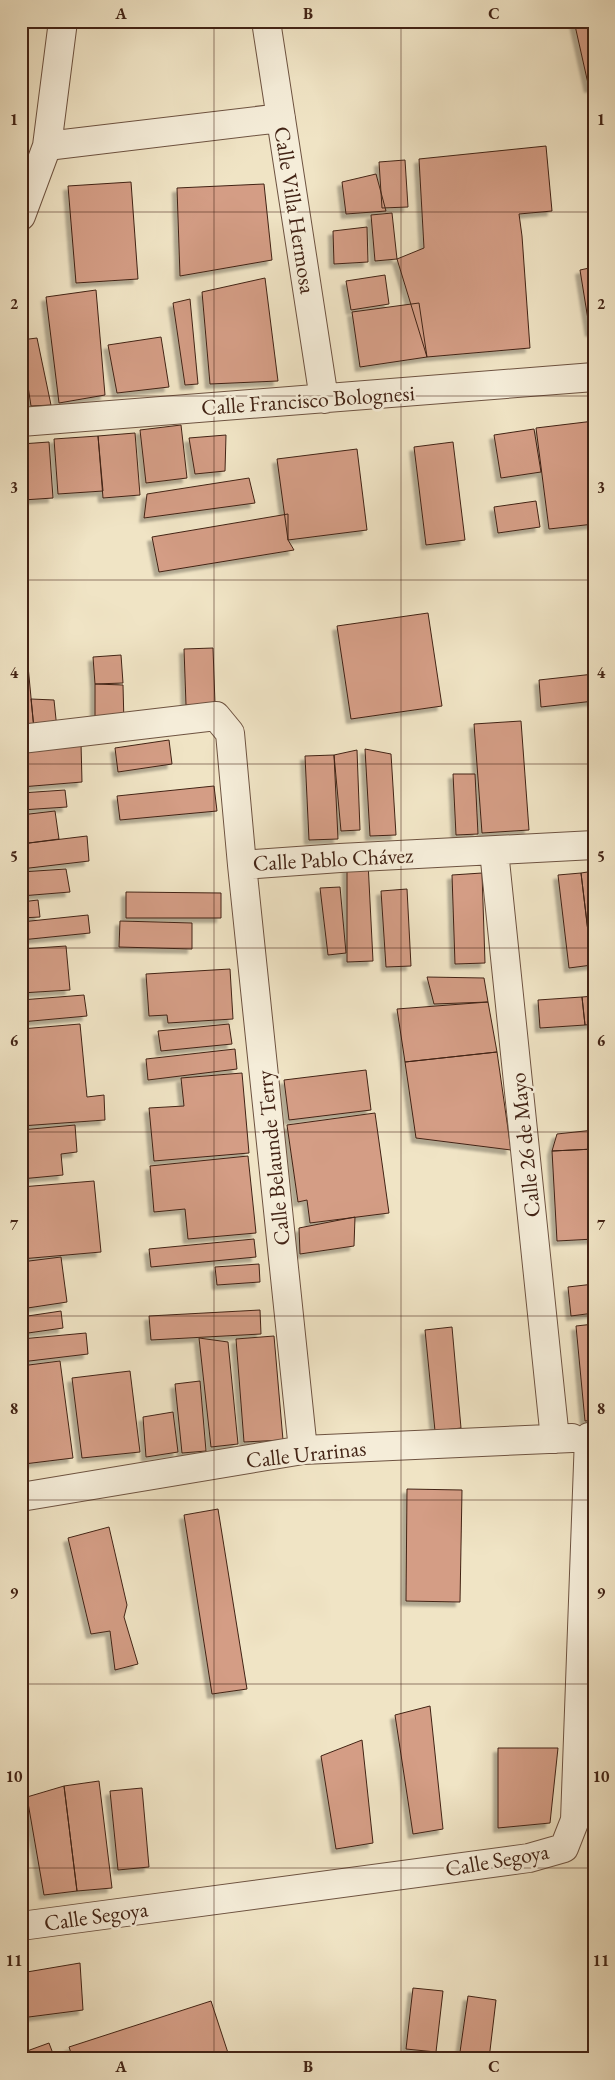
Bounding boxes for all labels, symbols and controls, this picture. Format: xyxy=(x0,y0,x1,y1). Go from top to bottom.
text: A xyxy=(114,3,127,24)
text: B xyxy=(303,3,313,24)
text: C xyxy=(488,3,500,24)
text: 1 xyxy=(10,109,18,130)
text: 1 xyxy=(597,109,605,130)
street label: Calle Villa Hermosa xyxy=(267,124,323,296)
text: 2 xyxy=(10,293,19,314)
text: 2 xyxy=(597,293,606,314)
street label: Calle Francisco Bolognesi xyxy=(200,378,416,422)
text: 3 xyxy=(10,477,18,498)
text: 3 xyxy=(597,477,605,498)
text: 4 xyxy=(10,662,19,683)
text: 4 xyxy=(597,662,606,683)
street label: Calle Pablo Chávez xyxy=(252,840,415,878)
text: 5 xyxy=(10,846,18,867)
text: 5 xyxy=(597,846,605,867)
text: 6 xyxy=(10,1030,19,1051)
text: 6 xyxy=(597,1030,606,1051)
street label: Calle Belaunde Terry xyxy=(249,1069,297,1247)
street label: Calle 26 de Mayo xyxy=(503,1071,547,1219)
text: 7 xyxy=(10,1214,19,1235)
text: 7 xyxy=(597,1214,606,1235)
text: 8 xyxy=(10,1398,18,1419)
text: 8 xyxy=(597,1398,605,1419)
street label: Calle Urarinas xyxy=(245,1433,367,1475)
text: 9 xyxy=(10,1582,19,1603)
text: 9 xyxy=(597,1582,606,1603)
text: 10 xyxy=(6,1766,23,1787)
text: 10 xyxy=(593,1766,610,1787)
street label: Calle Segoya xyxy=(443,1837,551,1883)
street label: Calle Segoya xyxy=(42,1894,150,1938)
text: 11 xyxy=(6,1950,22,1971)
text: 11 xyxy=(593,1950,609,1971)
text: A xyxy=(114,2056,127,2077)
text: B xyxy=(303,2056,313,2077)
text: C xyxy=(488,2056,500,2077)

